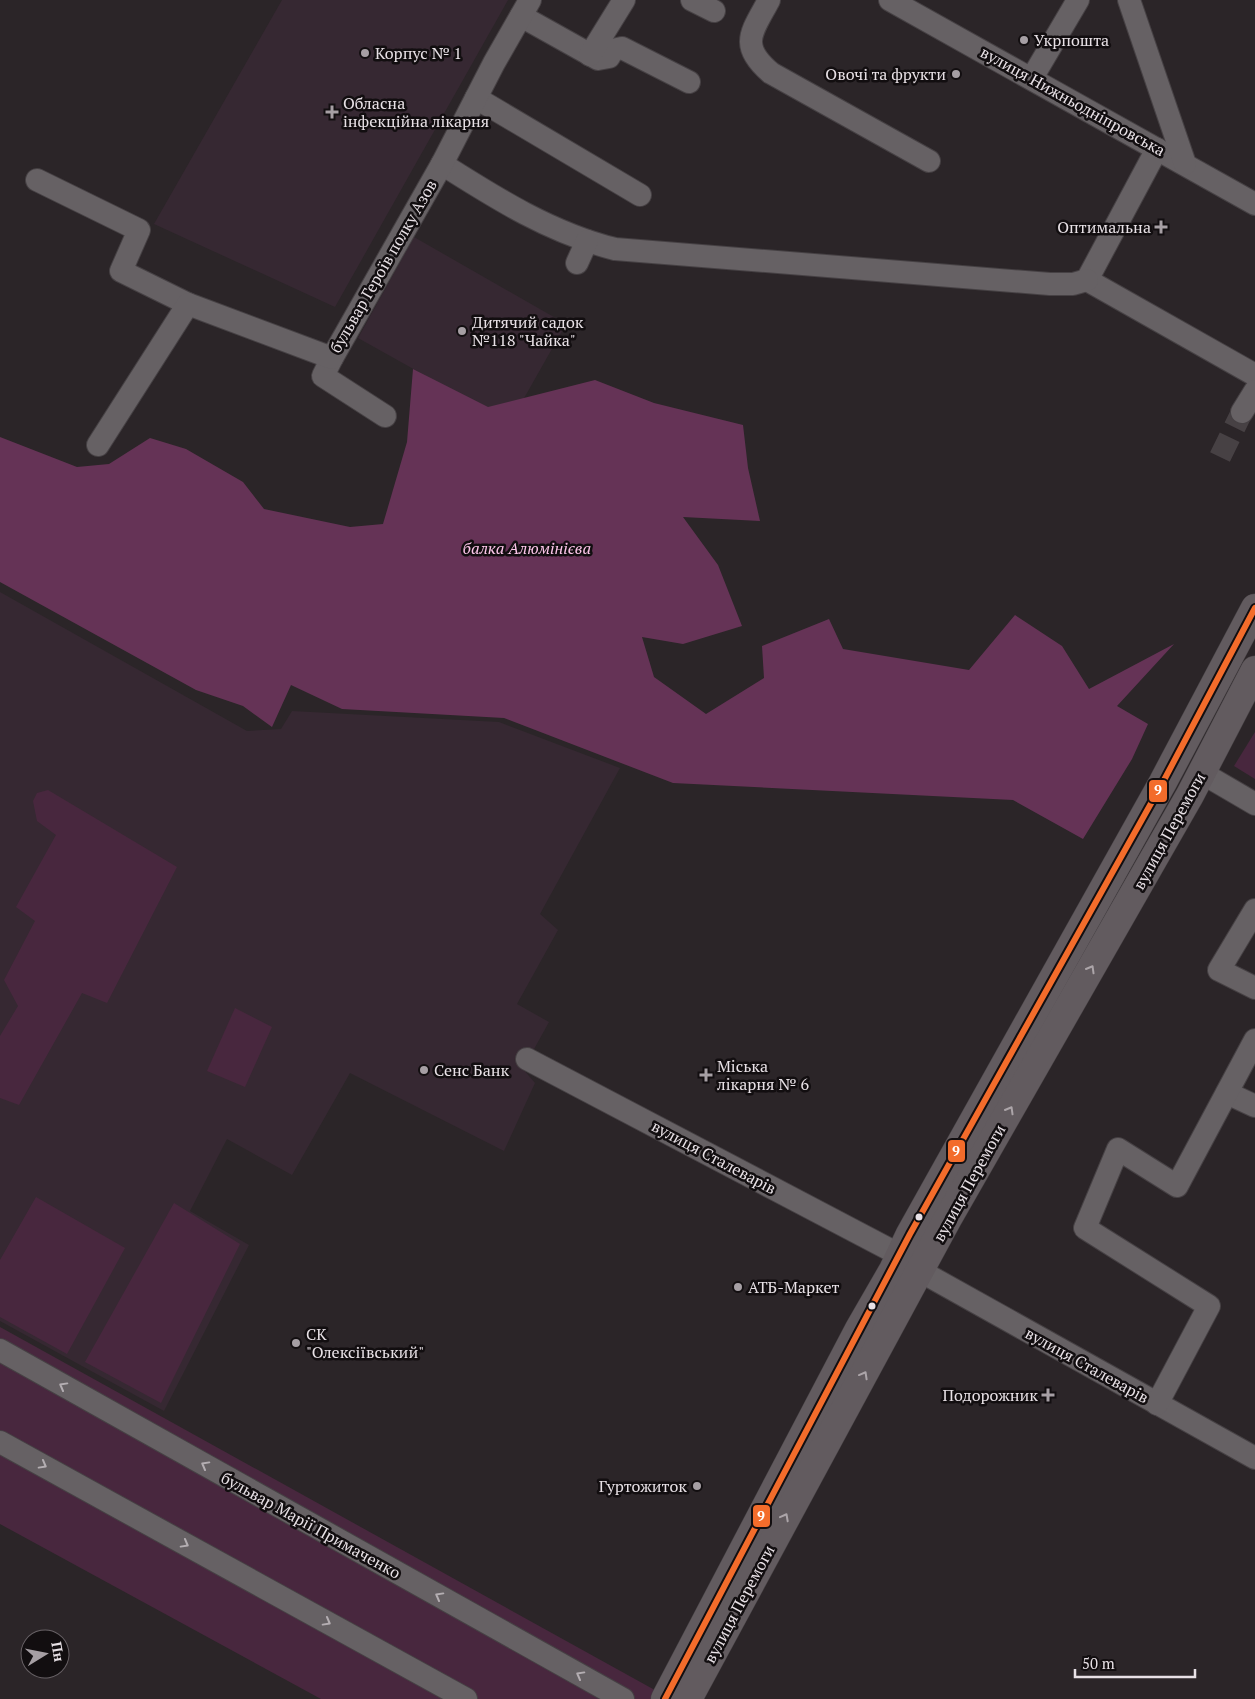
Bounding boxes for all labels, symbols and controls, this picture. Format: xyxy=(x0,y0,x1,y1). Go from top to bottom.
place label: Укрпошта xyxy=(1034,29,1109,51)
marker: Укрпошта xyxy=(1018,34,1030,46)
street label: вулиця Нижньодніпровська xyxy=(977,41,1169,161)
place label: Корпус № 1 xyxy=(375,42,462,64)
marker: Корпус № 1 xyxy=(359,47,371,59)
place label: Овочі та фрукти xyxy=(825,63,946,85)
marker: Овочі та фрукти xyxy=(950,68,962,80)
place label: Обласна інфекційна лікарня xyxy=(343,92,489,132)
marker: Обласна інфекційна лікарня xyxy=(325,105,339,119)
street label: бульвар Героїв полку Азов xyxy=(324,175,442,357)
place label: Оптимальна xyxy=(1057,216,1151,238)
marker: Оптимальна xyxy=(1155,221,1167,233)
place label: Дитячий садок №118 "Чайка" xyxy=(472,311,584,351)
marker: Дитячий садок №118 "Чайка" xyxy=(456,325,468,337)
park label: балка Алюмінієва xyxy=(463,537,591,559)
street label: вулиця Перемоги xyxy=(1128,768,1210,894)
line badge: 9 xyxy=(1148,779,1168,803)
text: 9 xyxy=(1154,780,1162,799)
one-way arrow xyxy=(1084,965,1094,974)
place label: Мiська лiкарня № 6 xyxy=(717,1055,809,1095)
place label: Сенс Банк xyxy=(434,1059,510,1081)
marker: Сенс Банк xyxy=(418,1064,430,1076)
marker: Мiська лiкарня № 6 xyxy=(699,1068,713,1082)
one-way arrow xyxy=(1003,1106,1013,1115)
street label: вулиця Сталеварів xyxy=(648,1115,780,1199)
street label: вулиця Перемоги xyxy=(928,1120,1010,1246)
line badge: 9 xyxy=(947,1139,966,1163)
text: 9 xyxy=(952,1141,960,1160)
unlabelled marker xyxy=(914,1212,924,1222)
place label: АТБ-Маркет xyxy=(748,1276,839,1298)
marker: АТБ-Маркет xyxy=(732,1281,744,1293)
unlabelled marker xyxy=(867,1301,877,1311)
street label: вулиця Сталеварів xyxy=(1021,1322,1153,1408)
place label: СК "Олексіївський" xyxy=(306,1323,424,1363)
marker: СК "Олексіївський" xyxy=(290,1337,302,1349)
one-way arrow xyxy=(857,1371,867,1380)
one-way arrow xyxy=(60,1382,69,1392)
place label: Подорожник xyxy=(943,1384,1038,1406)
marker: Подорожник xyxy=(1042,1389,1054,1401)
one-way arrow xyxy=(37,1459,46,1469)
one-way arrow xyxy=(201,1462,210,1472)
street label: бульвар Марії Примаченко xyxy=(217,1466,405,1584)
place label: Гуртожиток xyxy=(599,1475,687,1497)
marker: Гуртожиток xyxy=(691,1480,703,1492)
line badge: 9 xyxy=(752,1504,771,1528)
text: 9 xyxy=(757,1506,765,1525)
one-way arrow xyxy=(779,1513,789,1522)
one-way arrow xyxy=(180,1538,189,1548)
street label: вулиця Перемоги xyxy=(699,1541,779,1667)
one-way arrow xyxy=(435,1592,444,1602)
one-way arrow xyxy=(322,1616,331,1626)
north arrow xyxy=(20,1629,70,1679)
text: Пн xyxy=(47,1640,69,1663)
scale bar xyxy=(1075,1646,1195,1678)
text: 50 m xyxy=(1082,1653,1115,1673)
one-way arrow xyxy=(577,1671,586,1681)

